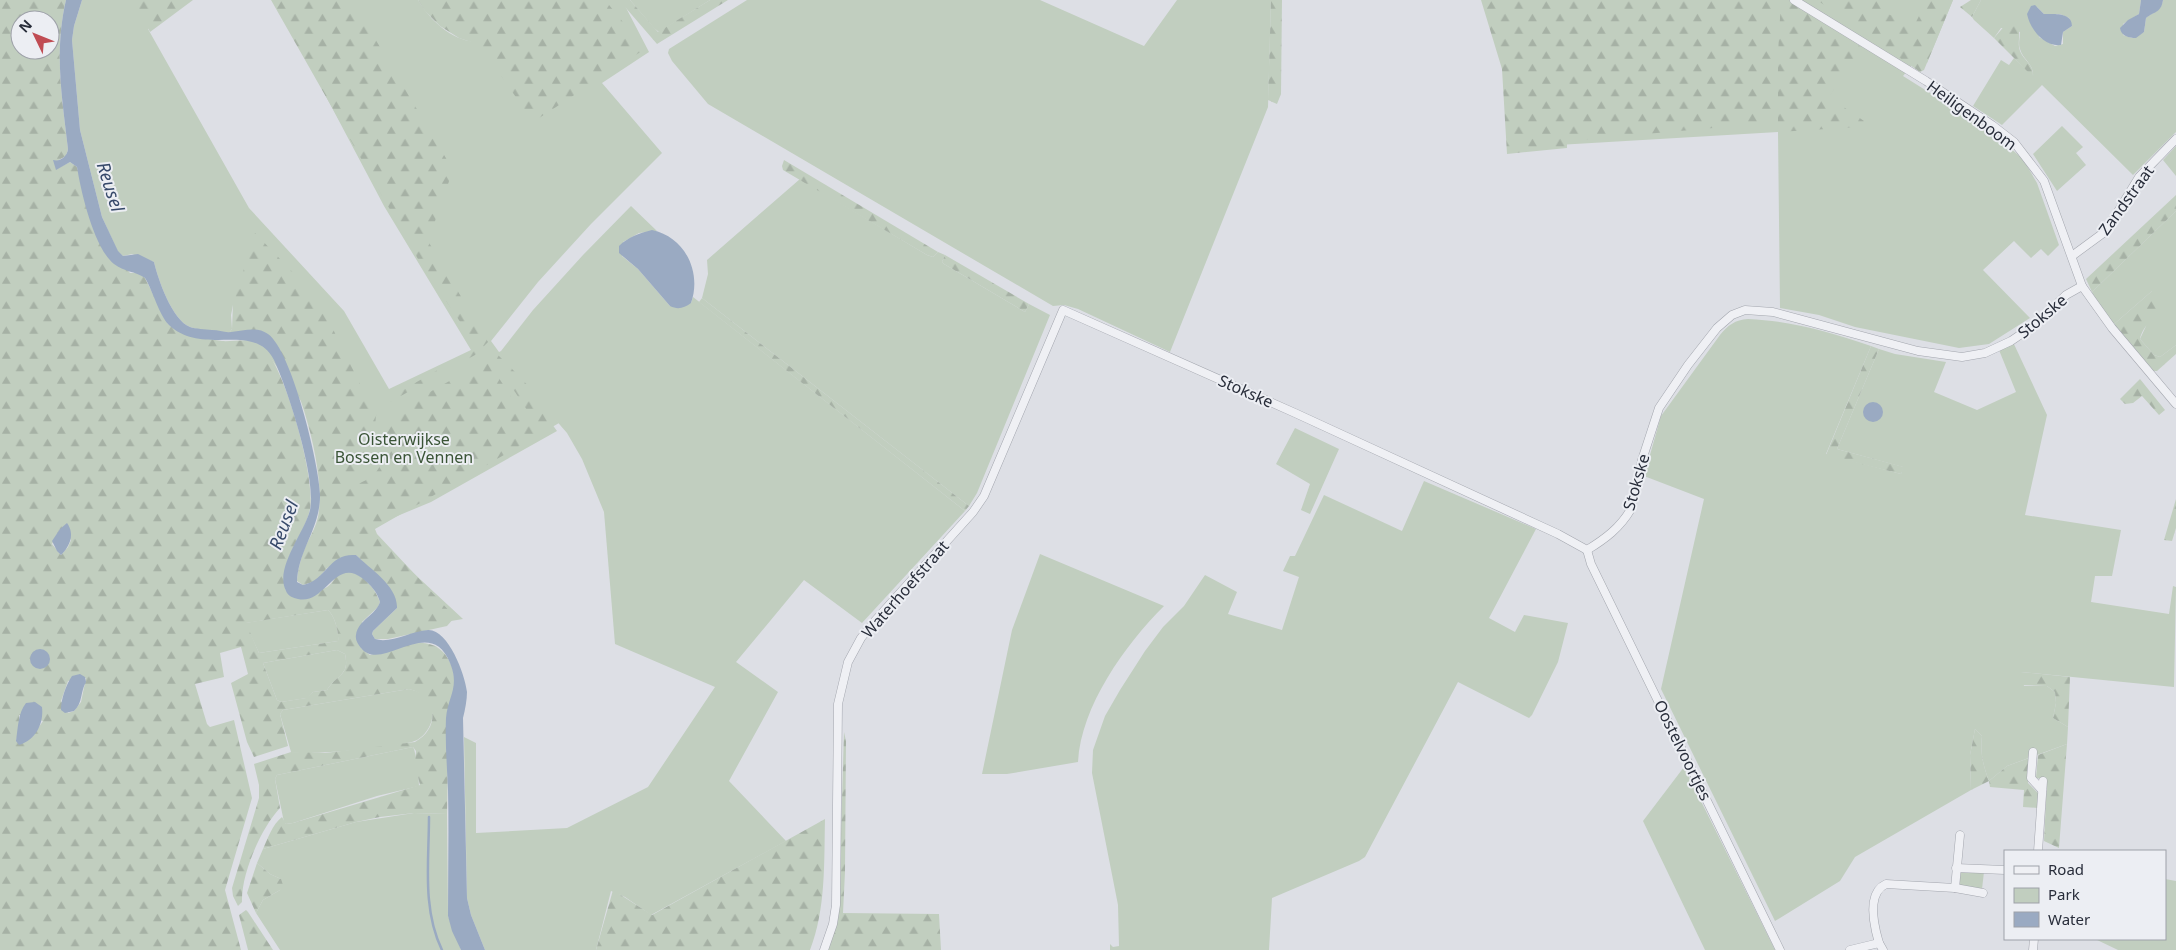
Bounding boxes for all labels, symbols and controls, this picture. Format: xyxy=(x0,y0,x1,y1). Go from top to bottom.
north arrow xyxy=(10,10,60,60)
text: N xyxy=(14,15,36,36)
street label: Heiligenboom xyxy=(1923,75,2021,155)
water label: Reusel xyxy=(92,159,130,215)
street label: Zandstraat xyxy=(2093,160,2159,239)
street label: Stokske xyxy=(2013,289,2071,343)
street label: Stokske xyxy=(1215,369,1277,413)
park label: Oisterwijkse Bossen en Vennen xyxy=(335,428,473,468)
street label: Stokske xyxy=(1617,451,1655,513)
water label: Reusel xyxy=(263,496,304,553)
street label: Waterhoefstraat xyxy=(857,535,954,642)
street label: Oostelvoortjes xyxy=(1649,696,1717,804)
legend xyxy=(2004,850,2166,940)
text: Road xyxy=(2048,859,2084,879)
text: Park xyxy=(2048,884,2080,904)
text: Water xyxy=(2048,909,2090,929)

